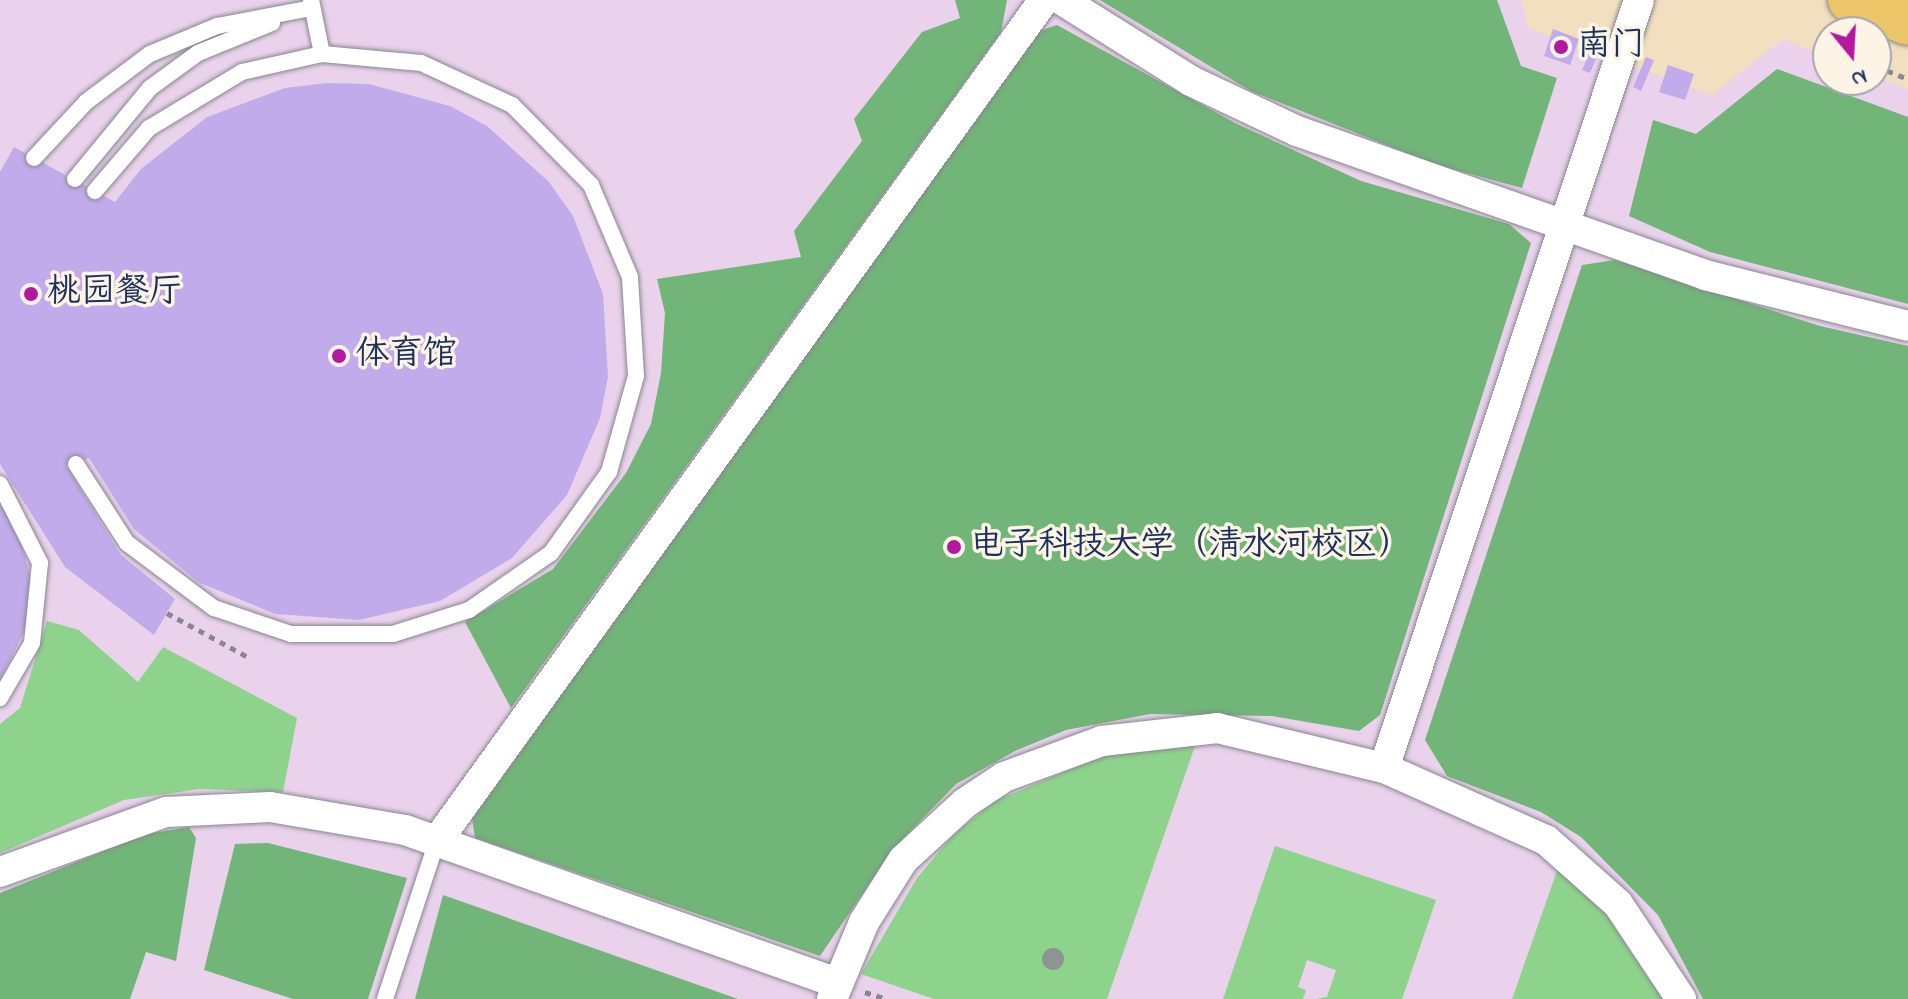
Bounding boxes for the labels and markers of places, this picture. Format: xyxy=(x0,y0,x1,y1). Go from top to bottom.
place label: 南门 xyxy=(1577,27,1645,67)
marker: 南门 xyxy=(1552,38,1570,56)
place label: 桃园餐厅 xyxy=(47,274,183,314)
marker: 桃园餐厅 xyxy=(22,285,40,303)
place label: 体育馆 xyxy=(355,336,457,376)
marker: 体育馆 xyxy=(330,347,348,365)
place label: 电子科技大学（清水河校区） xyxy=(970,527,1412,567)
marker: 电子科技大学（清水河校区） xyxy=(945,538,963,556)

